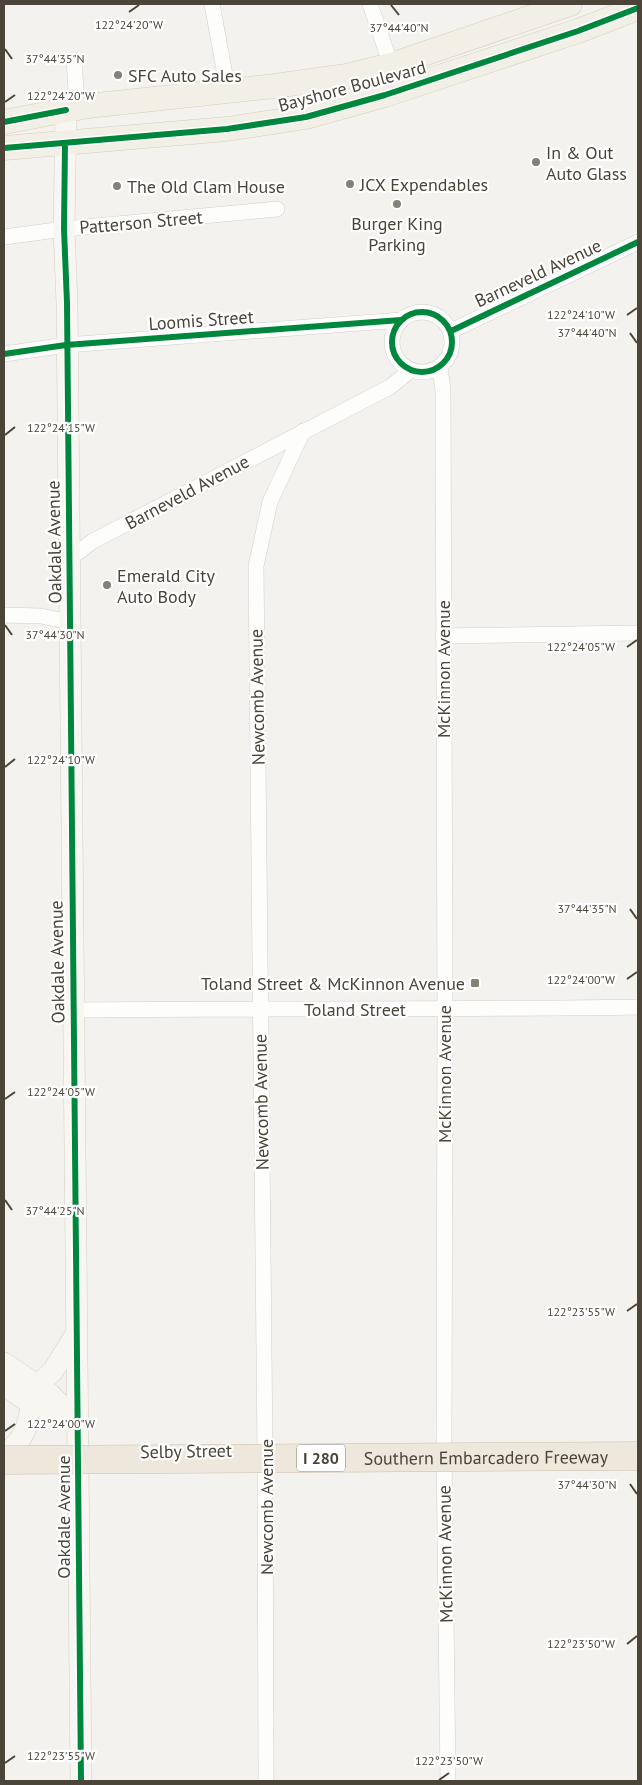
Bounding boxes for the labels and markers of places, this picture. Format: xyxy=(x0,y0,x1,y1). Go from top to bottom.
place label: SFC Auto Sales xyxy=(128,64,242,87)
marker: SFC Auto Sales xyxy=(112,69,124,81)
place label: In & Out Auto Glass xyxy=(546,141,627,185)
marker: In & Out Auto Glass xyxy=(530,156,542,168)
place label: JCX Expendables xyxy=(359,173,488,196)
place label: The Old Clam House xyxy=(127,175,285,198)
marker: JCX Expendables xyxy=(344,178,356,190)
marker: The Old Clam House xyxy=(111,180,123,192)
marker: Burger King Parking xyxy=(391,198,403,210)
place label: Burger King Parking xyxy=(351,212,443,256)
place label: Emerald City Auto Body xyxy=(117,564,215,608)
marker: Emerald City Auto Body xyxy=(101,579,113,591)
place label: Toland Street & McKinnon Avenue xyxy=(201,972,465,995)
marker: Toland Street & McKinnon Avenue xyxy=(469,977,481,989)

